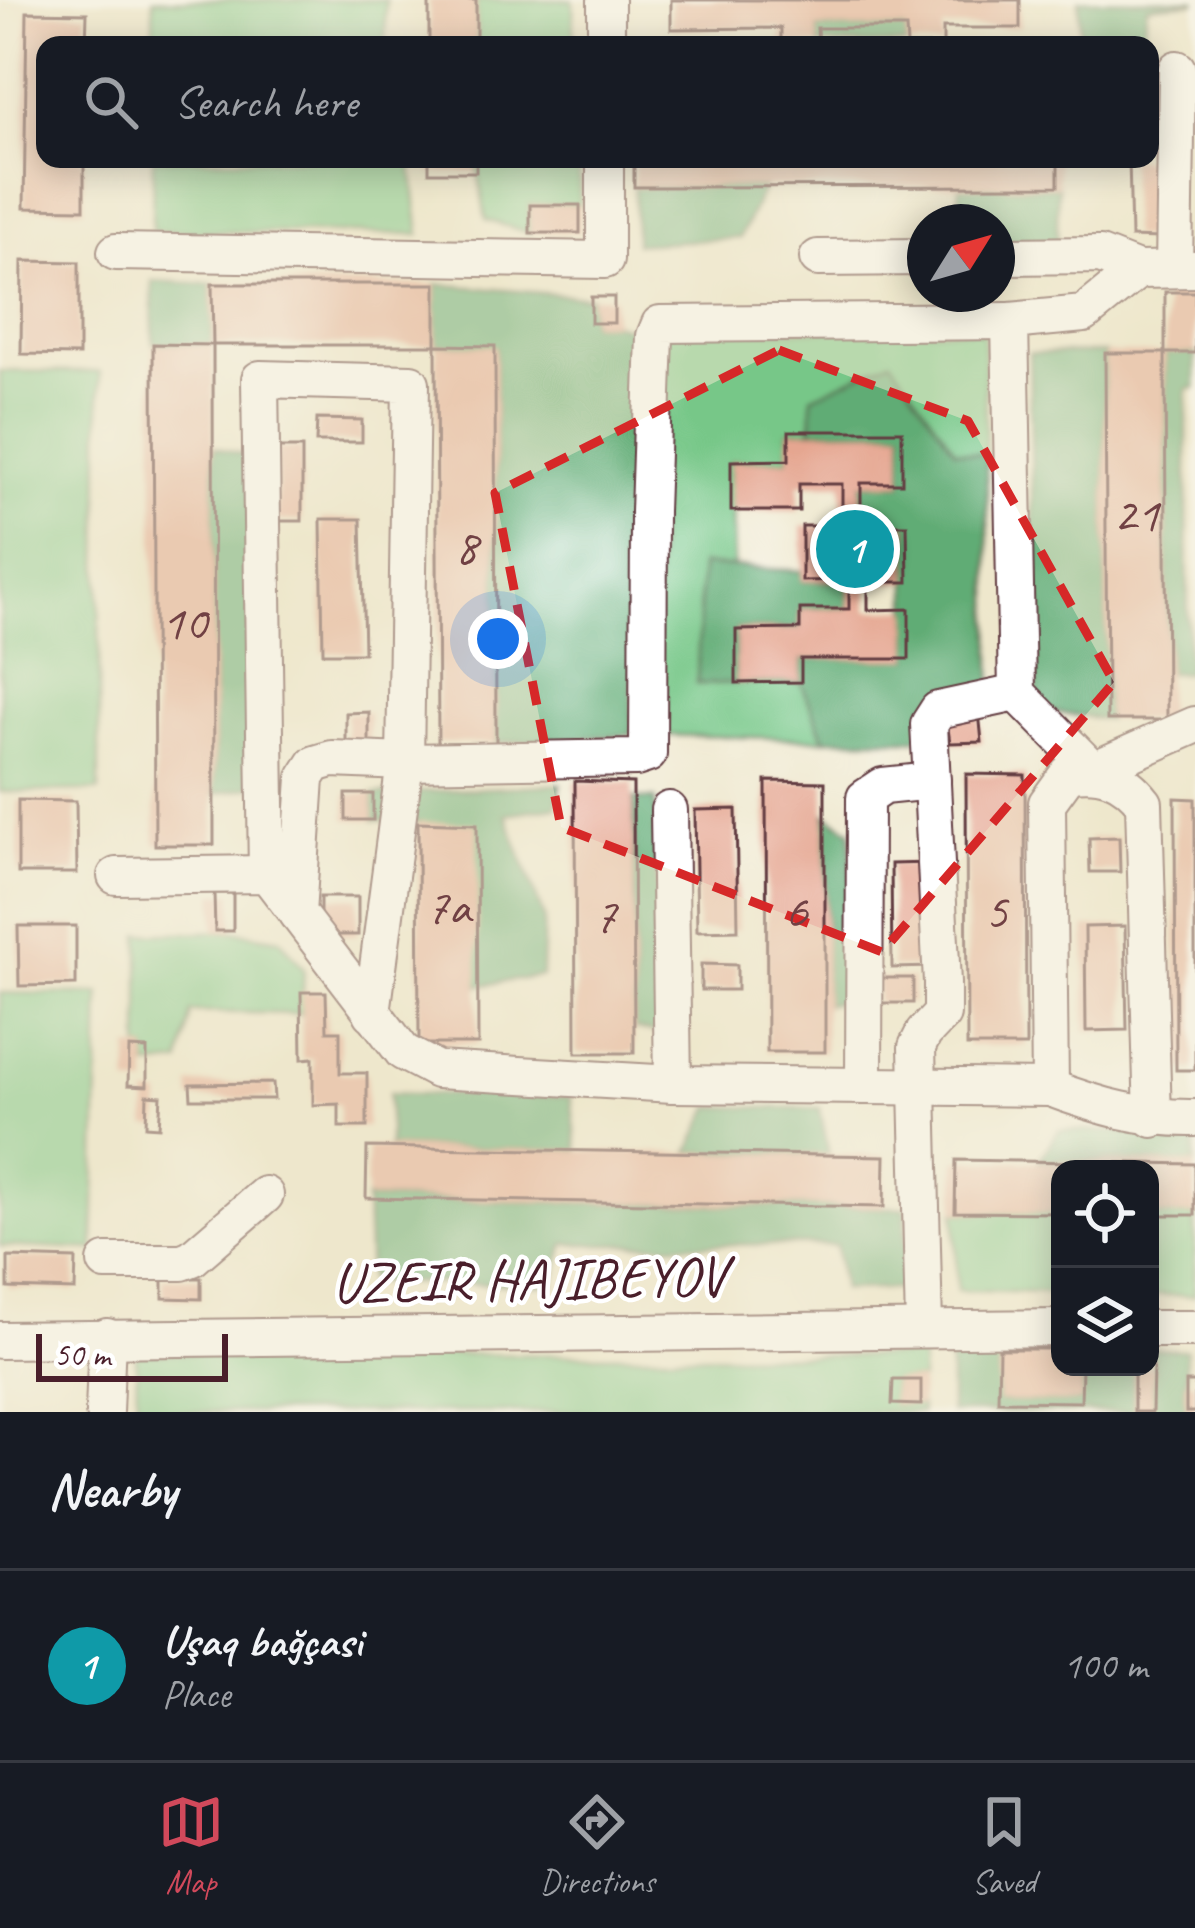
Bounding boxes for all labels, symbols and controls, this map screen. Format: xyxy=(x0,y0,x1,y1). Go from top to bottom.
search box xyxy=(36,36,1159,168)
icon: search xyxy=(78,69,144,135)
text: Search here xyxy=(174,74,357,131)
north arrow xyxy=(907,204,1015,312)
house number: 21 xyxy=(1113,482,1162,546)
pin: 1 xyxy=(816,504,894,594)
house number: 8 xyxy=(455,514,483,578)
house number: 10 xyxy=(161,590,210,654)
your location xyxy=(468,609,528,669)
house number: 7a xyxy=(425,874,474,938)
house number: 6 xyxy=(785,878,810,942)
house number: 5 xyxy=(985,879,1010,943)
house number: 7 xyxy=(594,883,620,947)
map controls xyxy=(1051,1160,1159,1376)
button: locate xyxy=(1051,1160,1159,1268)
street label: UZEIR HAJIBEYOV xyxy=(332,1239,736,1318)
button: layers xyxy=(1051,1268,1159,1376)
scale bar xyxy=(36,1328,228,1381)
text: 50 m xyxy=(54,1334,110,1376)
text: Nearby xyxy=(48,1458,176,1522)
text: Uşaq bağçasi xyxy=(162,1613,362,1670)
text: 1 xyxy=(78,1641,96,1690)
text: 100 m xyxy=(1063,1641,1147,1690)
text: Place xyxy=(162,1670,230,1719)
tab: Map xyxy=(158,1789,224,1903)
tab: Directions xyxy=(540,1789,655,1903)
tab: Saved xyxy=(971,1789,1037,1903)

